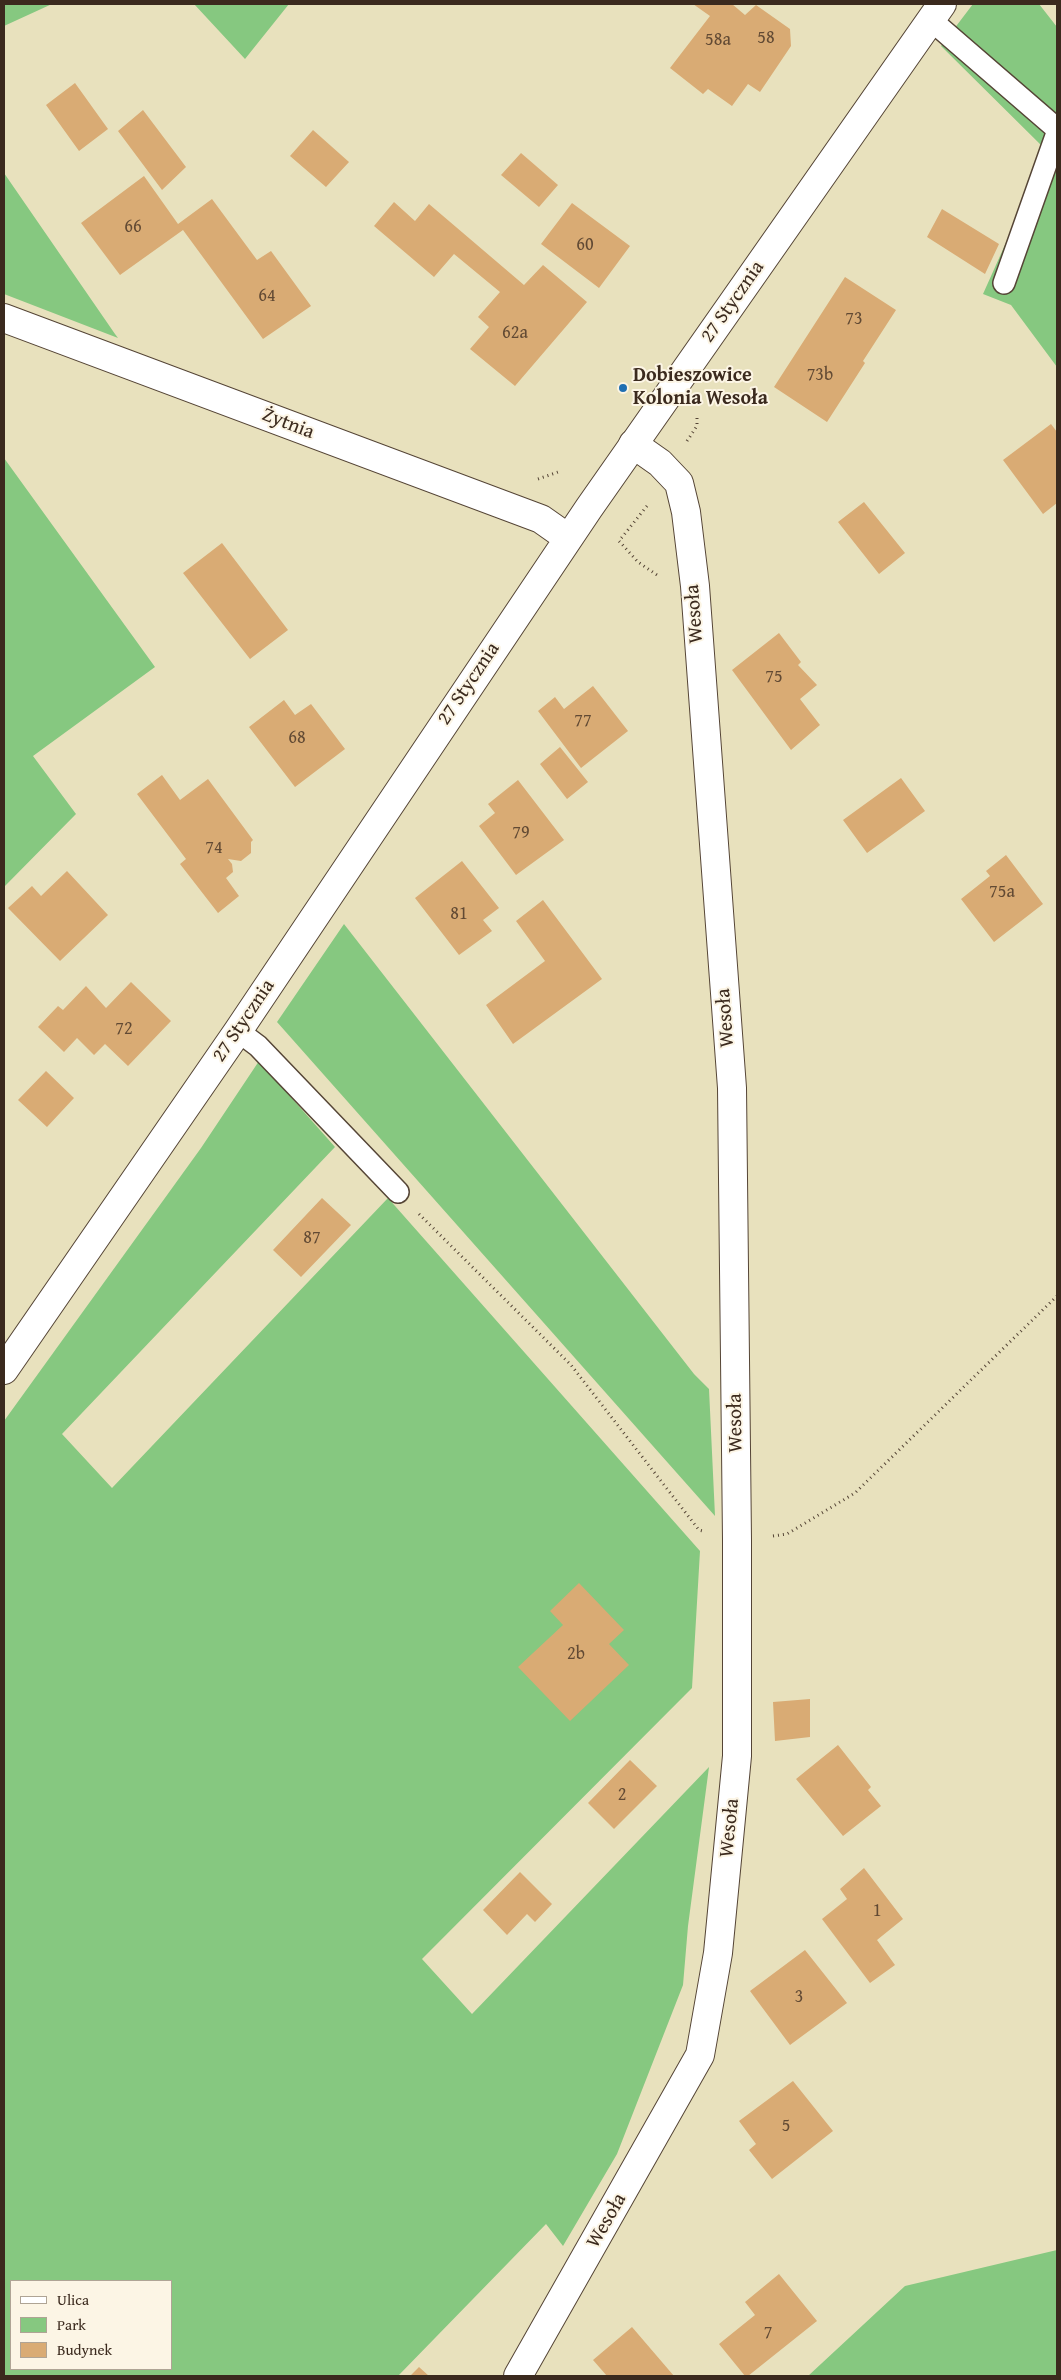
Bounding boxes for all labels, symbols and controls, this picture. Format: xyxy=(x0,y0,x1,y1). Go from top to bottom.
house number: 58 xyxy=(757,27,775,49)
house number: 58a xyxy=(705,29,731,51)
house number: 66 xyxy=(124,216,142,238)
house number: 60 xyxy=(576,234,594,256)
street label: 27 Stycznia xyxy=(696,256,770,348)
house number: 64 xyxy=(258,285,276,307)
house number: 73 xyxy=(845,308,863,330)
house number: 62a xyxy=(502,322,528,344)
place label: Dobieszowice Kolonia Wesoła xyxy=(633,364,768,411)
house number: 73b xyxy=(807,364,833,386)
marker: Dobieszowice Kolonia Wesoła xyxy=(617,382,629,394)
street label: Żytnia xyxy=(259,403,317,445)
street label: Wesoła xyxy=(681,584,709,644)
street label: 27 Stycznia xyxy=(433,638,505,730)
house number: 75 xyxy=(765,666,783,688)
house number: 77 xyxy=(574,710,592,732)
house number: 68 xyxy=(288,727,306,749)
house number: 79 xyxy=(512,822,530,844)
house number: 74 xyxy=(205,837,223,859)
house number: 75a xyxy=(989,881,1015,903)
house number: 81 xyxy=(450,903,468,925)
street label: 27 Stycznia xyxy=(208,975,280,1067)
street label: Wesoła xyxy=(712,988,740,1048)
house number: 72 xyxy=(115,1018,133,1040)
house number: 87 xyxy=(303,1227,321,1249)
street label: Wesoła xyxy=(723,1393,749,1453)
house number: 2b xyxy=(567,1643,585,1665)
house number: 2 xyxy=(618,1784,626,1806)
street label: Wesoła xyxy=(715,1797,745,1859)
house number: 1 xyxy=(873,1900,881,1922)
house number: 3 xyxy=(795,1986,803,2008)
house number: 5 xyxy=(782,2115,790,2137)
street label: Wesoła xyxy=(582,2189,632,2253)
legend xyxy=(10,2280,172,2370)
text: Ulica xyxy=(57,2289,89,2310)
text: Park xyxy=(57,2314,86,2335)
house number: 7 xyxy=(764,2322,772,2344)
text: Budynek xyxy=(57,2339,112,2360)

